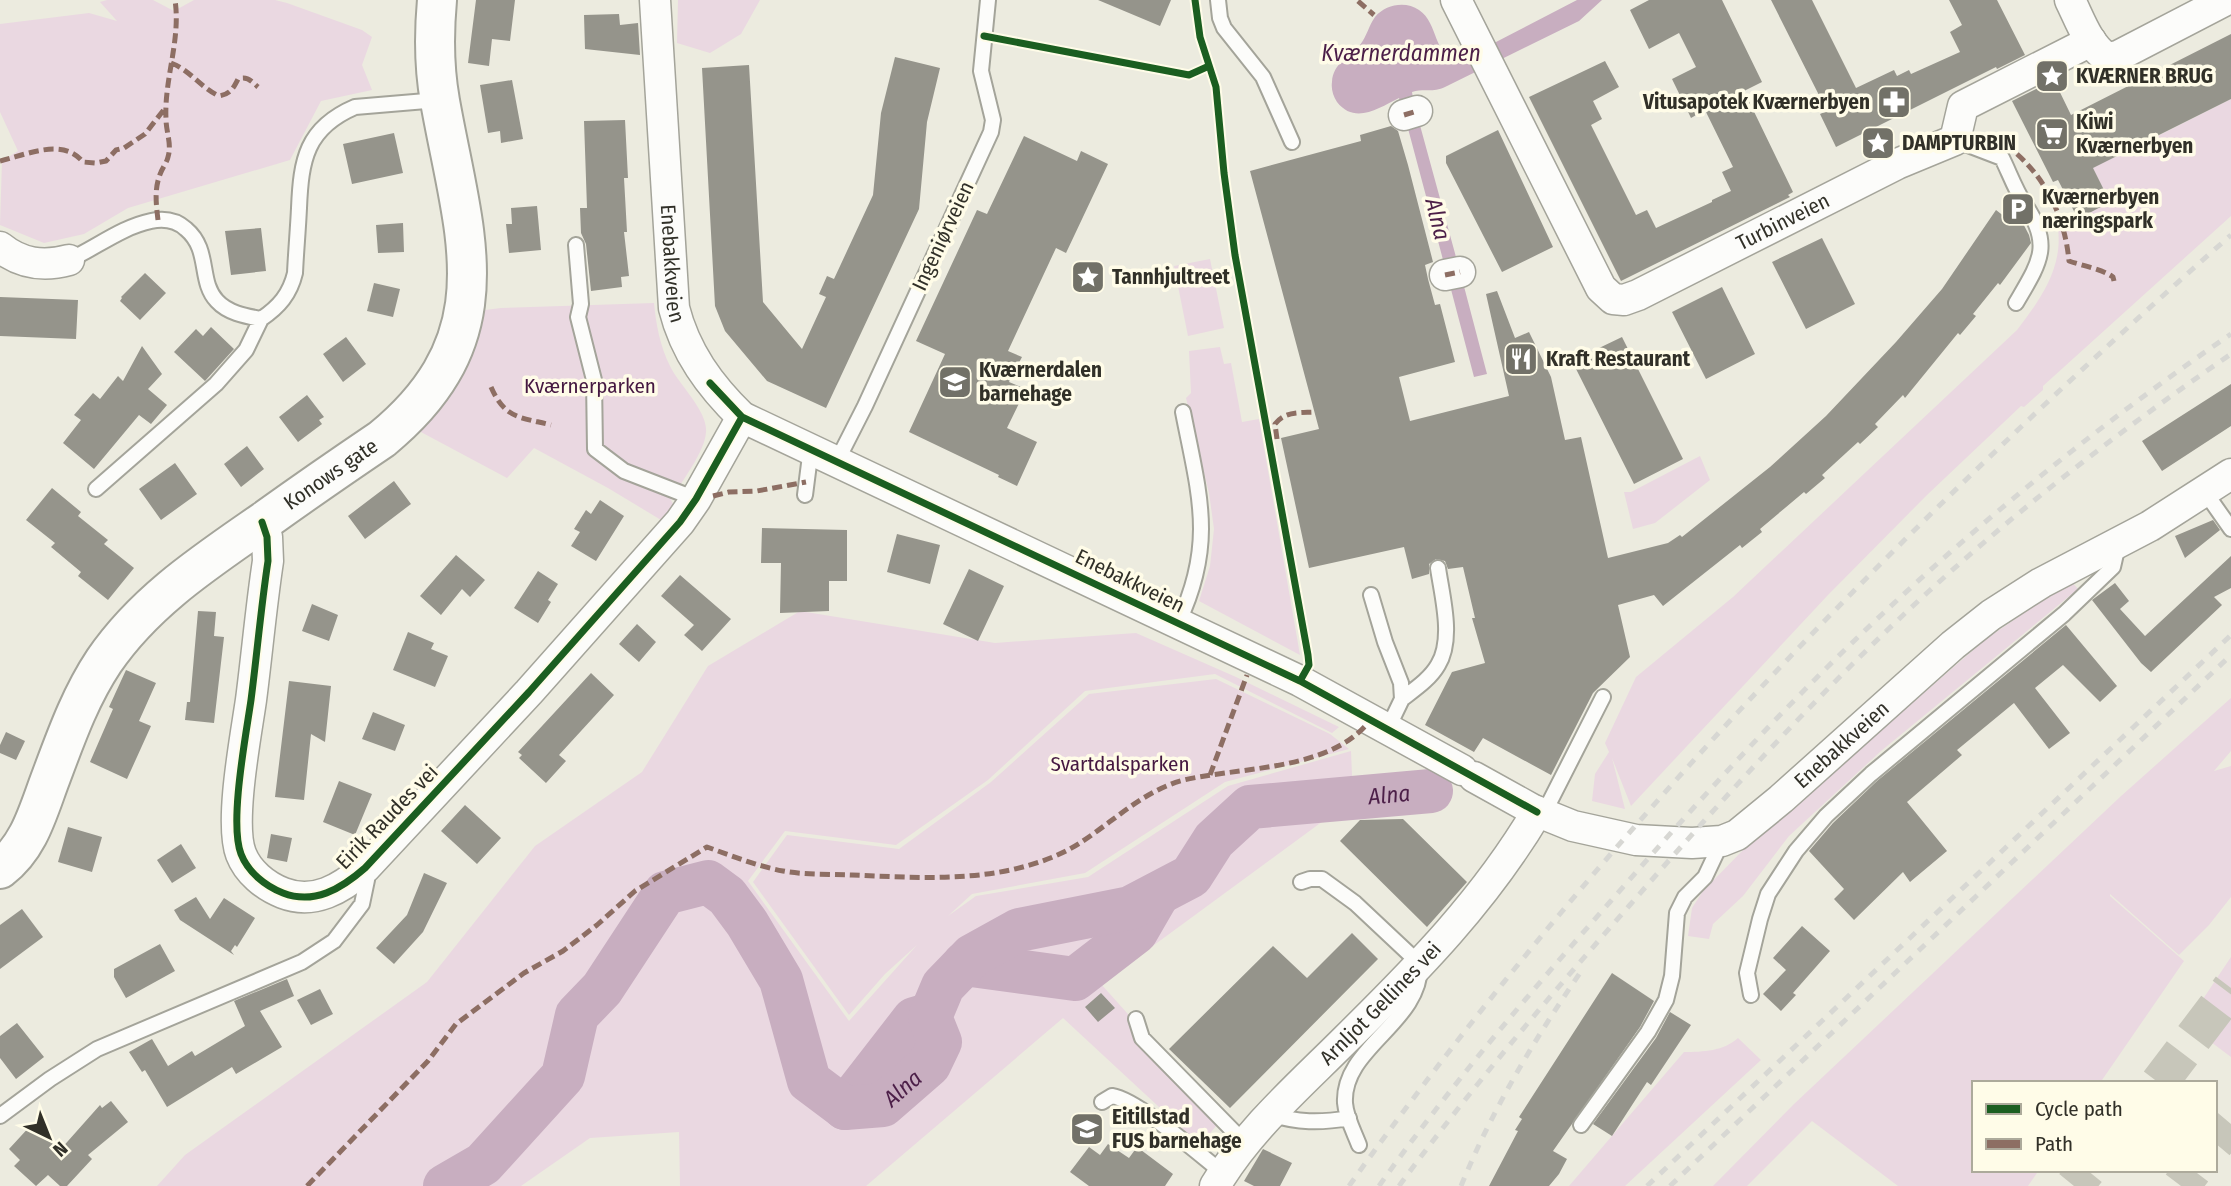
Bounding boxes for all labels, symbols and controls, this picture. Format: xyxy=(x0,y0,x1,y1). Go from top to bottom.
water label: Kværnerdammen xyxy=(1321,39,1481,67)
place icon: KVÆRNER BRUG xyxy=(2033,57,2071,95)
place label: KVÆRNER BRUG xyxy=(2076,63,2213,89)
pharmacy icon: Vitusapotek Kværnerbyen xyxy=(1875,83,1913,121)
place label: Vitusapotek Kværnerbyen xyxy=(1642,89,1870,115)
place label: Kiwi Kværnerbyen xyxy=(2076,109,2193,159)
supermarket icon: Kiwi Kværnerbyen xyxy=(2033,115,2071,153)
place icon: DAMPTURBIN xyxy=(1859,124,1897,162)
place label: DAMPTURBIN xyxy=(1902,130,2016,156)
street label: Ingeniørveien xyxy=(906,177,980,295)
place label: Kværnerbyen næringspark xyxy=(2042,184,2159,234)
street label: Turbinveien xyxy=(1732,187,1834,256)
parking icon: Kværnerbyen næringspark xyxy=(1999,190,2037,228)
water label: Alna xyxy=(1419,194,1457,243)
street label: Enebakkveien xyxy=(655,204,690,326)
place icon: Tannhjultreet xyxy=(1069,258,1107,296)
place label: Tannhjultreet xyxy=(1112,264,1231,290)
restaurant icon: Kraft Restaurant xyxy=(1502,340,1540,378)
place label: Kraft Restaurant xyxy=(1546,346,1691,372)
place label: Kværnerdalen barnehage xyxy=(979,357,1102,407)
school or university icon: Kværnerdalen barnehage xyxy=(936,363,974,401)
park label: Kværnerparken xyxy=(524,373,656,399)
street label: Konows gate xyxy=(279,433,383,516)
street label: Enebakkveien xyxy=(1071,543,1189,619)
street label: Enebakkveien xyxy=(1789,696,1894,794)
park label: Svartdalsparken xyxy=(1051,751,1189,777)
street label: Eirik Raudes vei xyxy=(331,759,443,875)
water label: Alna xyxy=(1366,779,1411,811)
street label: Arnljot Gellines vei xyxy=(1314,937,1447,1071)
water label: Alna xyxy=(877,1064,927,1113)
legend xyxy=(1972,1081,2217,1172)
text: Cycle path xyxy=(2035,1096,2123,1122)
north arrow xyxy=(14,1102,84,1172)
place label: Eitillstad FUS barnehage xyxy=(1112,1104,1242,1154)
school or university icon: Eitillstad FUS barnehage xyxy=(1068,1110,1106,1148)
text: Path xyxy=(2035,1131,2073,1157)
text: N xyxy=(48,1137,72,1161)

